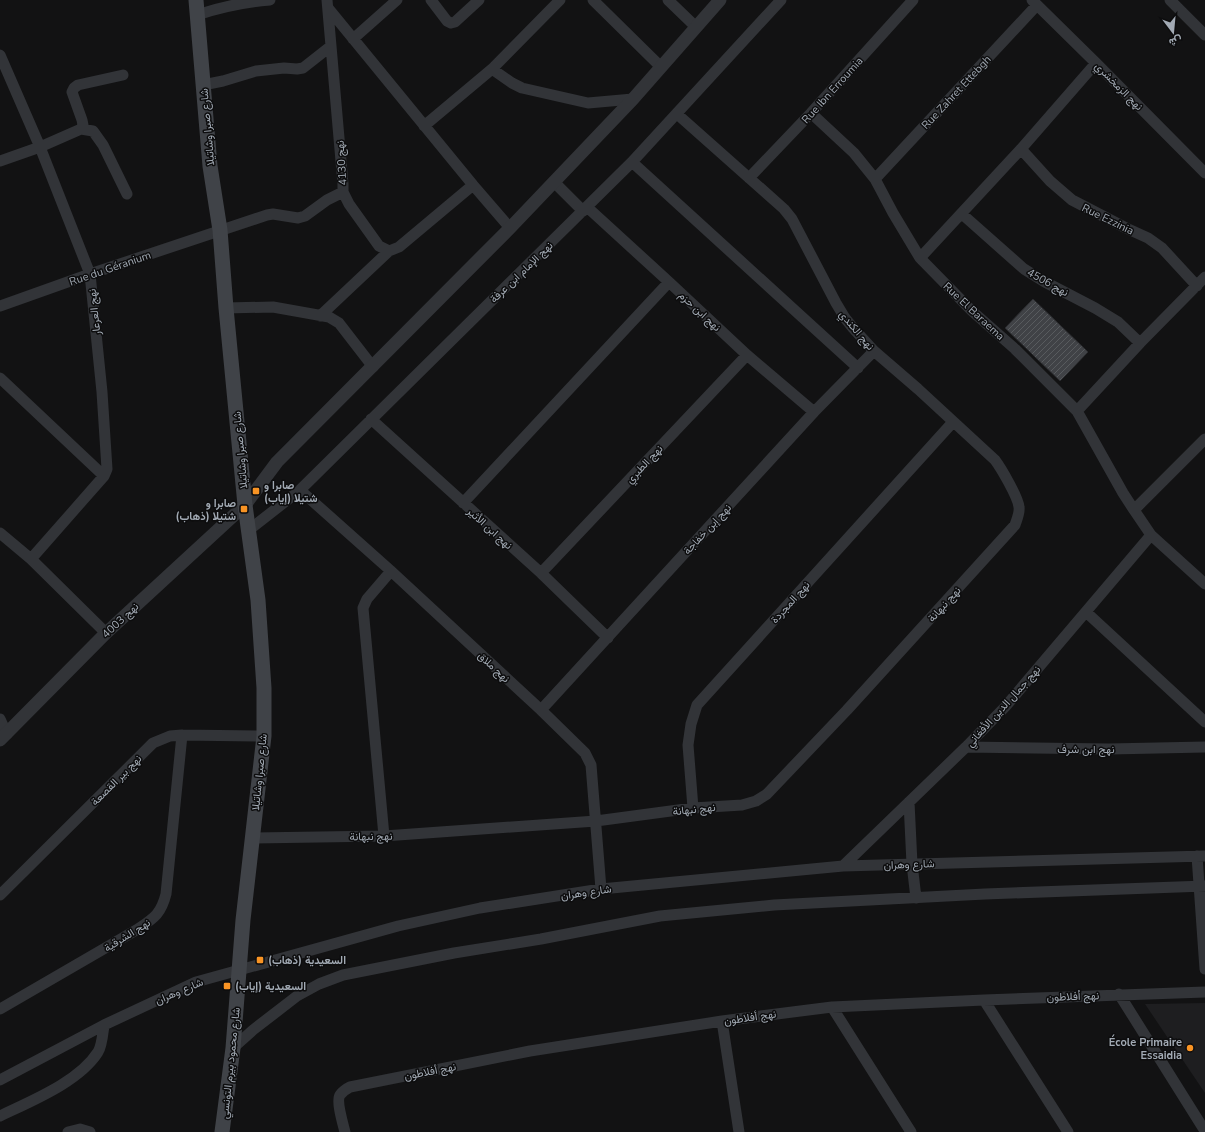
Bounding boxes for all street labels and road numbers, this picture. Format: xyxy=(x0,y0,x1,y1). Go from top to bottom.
street label: Rue Zahret Ettebgh xyxy=(918,52,995,133)
street label: Rue Ibn Erroumia xyxy=(798,54,866,127)
street label: نهج الزمخشري xyxy=(1090,59,1146,115)
street label: شارع صبرا وشاتيلا xyxy=(197,87,218,166)
street label: نهج 4130 xyxy=(332,140,351,186)
street label: Rue Ezzinia xyxy=(1079,200,1136,239)
street label: نهج الإمام ابن عرفة xyxy=(486,238,556,306)
street label: Rue du Géranium xyxy=(67,247,153,289)
street label: نهج 4506 xyxy=(1024,265,1071,300)
street label: Rue El Baraema xyxy=(940,279,1008,344)
street label: نهج العرعار xyxy=(85,288,105,337)
street label: نهج ابن حزم xyxy=(675,288,724,335)
street label: نهج الكندي xyxy=(834,307,878,355)
street label: شارع صبرا وشاتيلا xyxy=(230,410,251,489)
street label: نهج الطبري xyxy=(623,442,668,488)
street label: نهج إبن خفاجة xyxy=(680,501,735,558)
street label: نهج ابن الأثير xyxy=(463,503,516,553)
street label: نهج المجردة xyxy=(767,578,813,627)
street label: نهج نبهانة xyxy=(924,583,964,625)
street label: نهج 4003 xyxy=(99,599,142,641)
street label: نهج ملاق xyxy=(474,649,513,686)
street label: نهج جمال الدين الأفغاني xyxy=(963,662,1046,752)
street label: شارع صبرا وشاتيلا xyxy=(248,733,271,811)
street label: نهج ابن شرف xyxy=(1057,742,1115,757)
street label: نهج بير القصعة xyxy=(88,752,145,809)
street label: نهج نبهانة xyxy=(672,800,716,819)
street label: نهج نبهانة xyxy=(349,829,393,844)
street label: شارع وهران xyxy=(883,856,935,873)
street label: شارع وهران xyxy=(560,881,613,903)
street label: نهج الشرقية xyxy=(101,915,153,956)
street label: شارع وهران xyxy=(153,974,206,1008)
street label: نهج أفلاطون xyxy=(1046,988,1100,1005)
street label: شارع محمود بيرم التونسي xyxy=(217,1006,246,1120)
street label: نهج أفلاطون xyxy=(723,1006,777,1029)
street label: نهج أفلاطون xyxy=(403,1059,457,1084)

